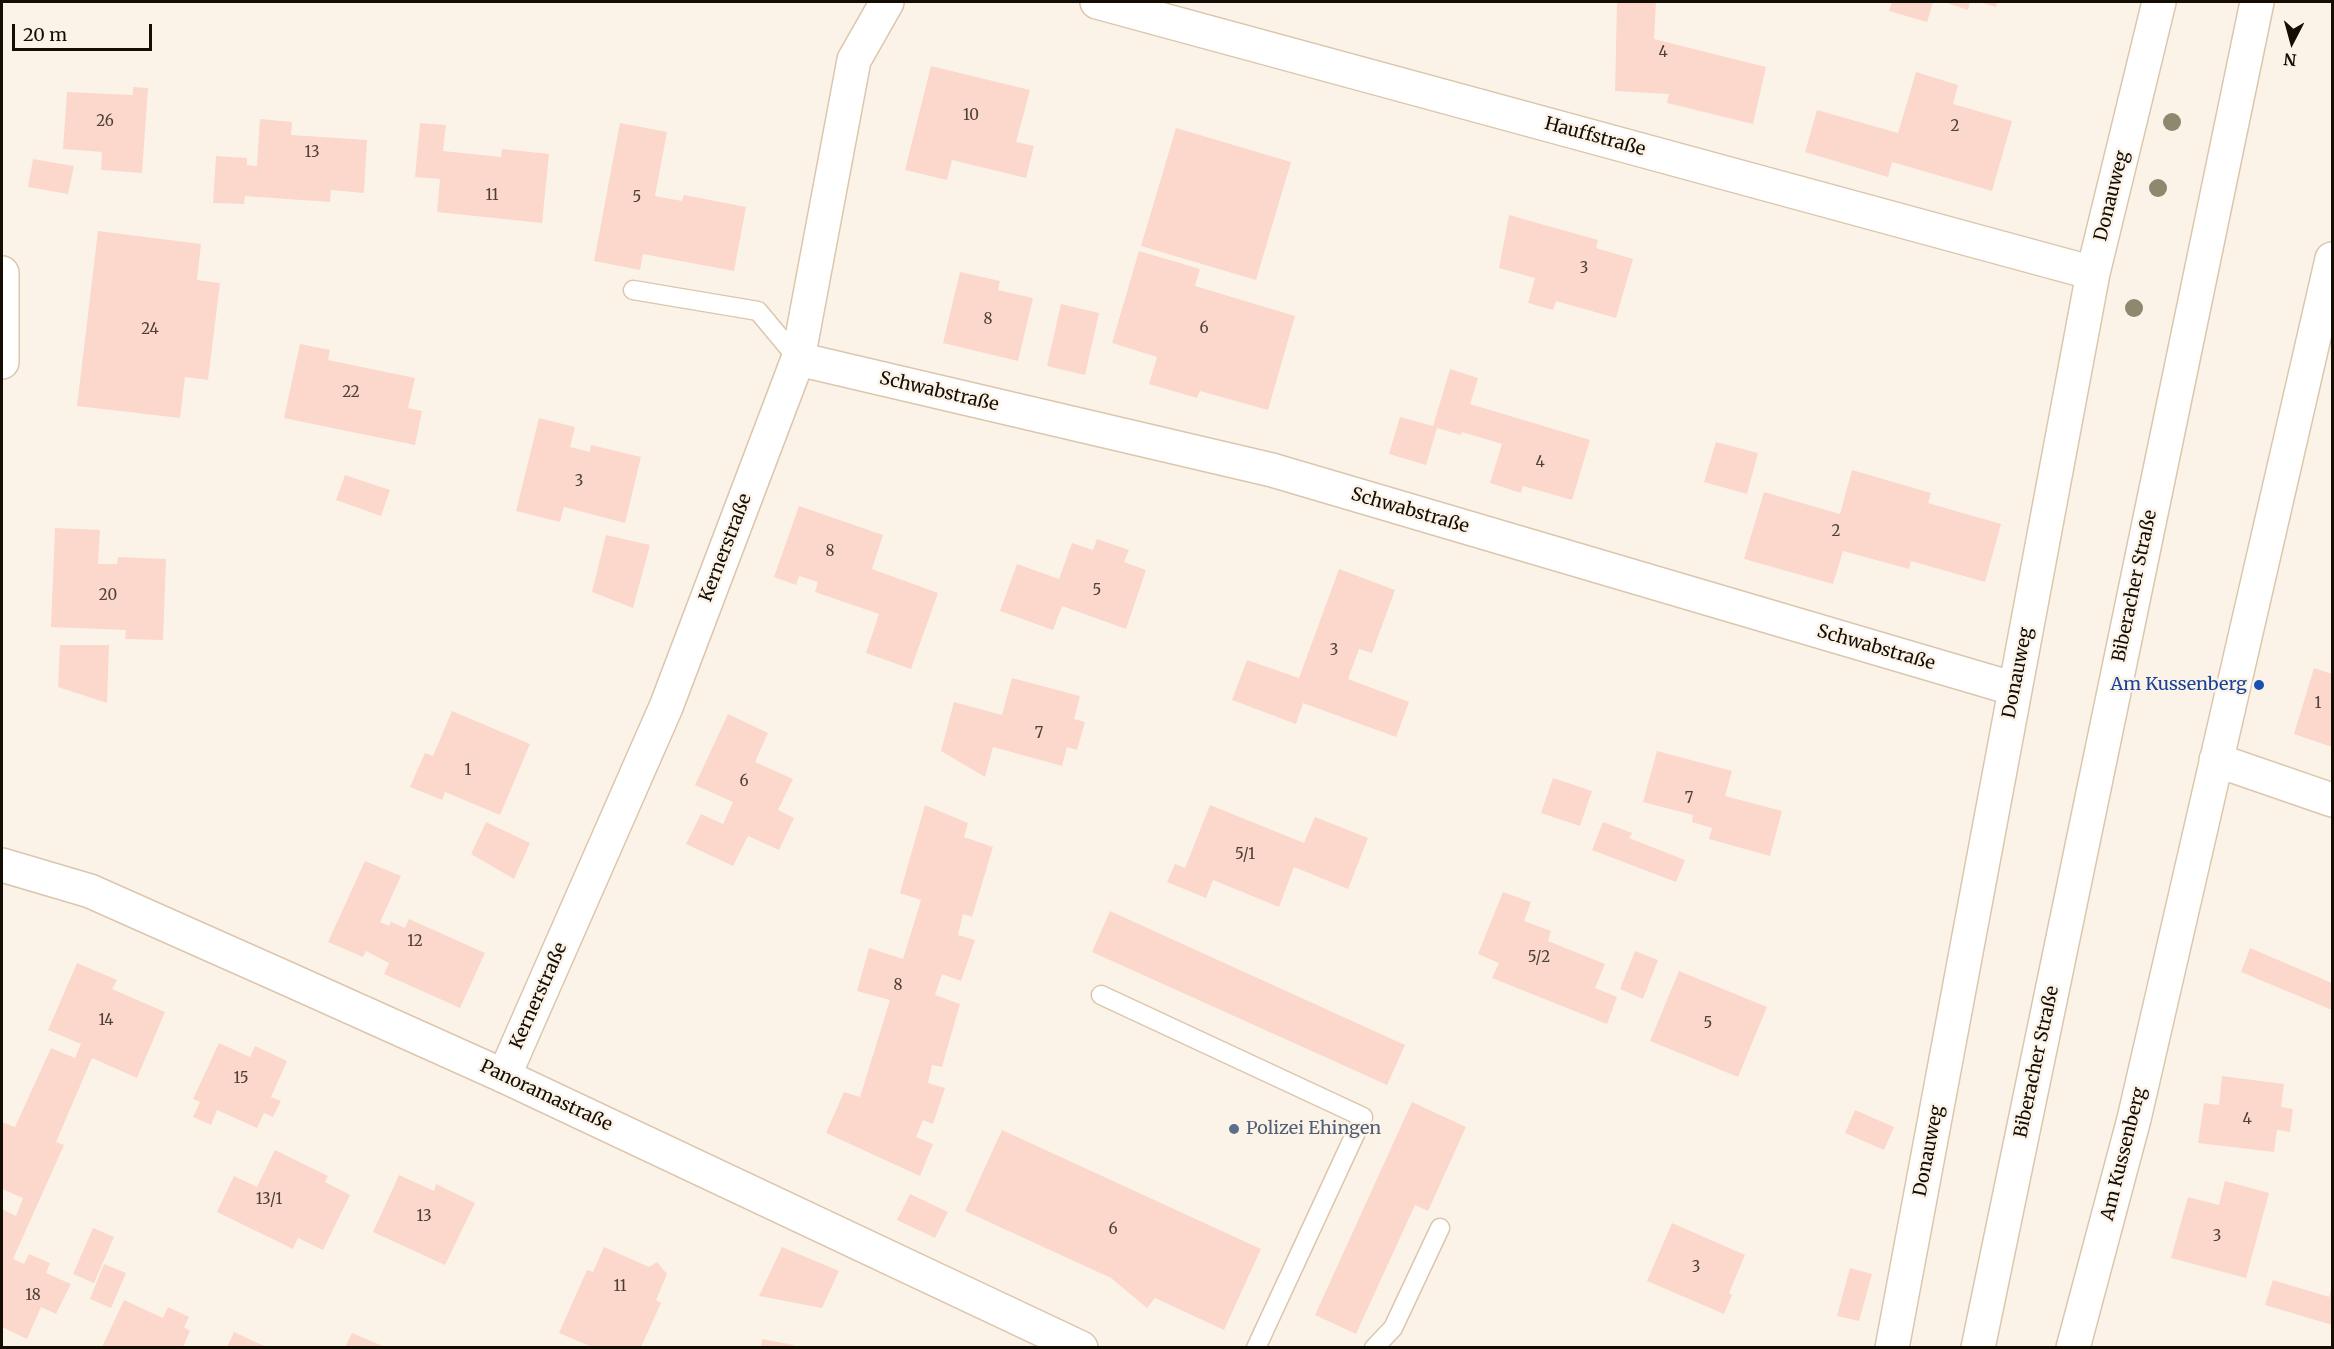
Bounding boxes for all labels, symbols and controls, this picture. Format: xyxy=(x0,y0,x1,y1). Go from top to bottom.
scale bar xyxy=(15,12,154,50)
north arrow xyxy=(2262,12,2322,72)
text: 20 m xyxy=(23,23,67,46)
house number: 4 xyxy=(1658,44,1668,62)
text: N xyxy=(2283,49,2297,71)
house number: 10 xyxy=(963,107,979,125)
house number: 26 xyxy=(96,113,114,131)
street label: Hauffstraße xyxy=(1542,113,1648,161)
house number: 2 xyxy=(1951,118,1959,136)
house number: 13 xyxy=(305,144,319,162)
street label: Donauweg xyxy=(2090,149,2134,243)
house number: 11 xyxy=(485,187,499,205)
house number: 5 xyxy=(633,189,641,207)
house number: 3 xyxy=(1580,260,1588,278)
house number: 8 xyxy=(984,311,992,329)
house number: 6 xyxy=(1199,320,1209,338)
house number: 24 xyxy=(141,321,159,339)
street label: Schwabstraße xyxy=(877,368,1001,416)
house number: 22 xyxy=(342,384,360,402)
house number: 4 xyxy=(1535,454,1545,472)
house number: 3 xyxy=(575,473,583,491)
street label: Schwabstraße xyxy=(1349,484,1471,538)
street label: Kernerstraße xyxy=(695,491,757,605)
street label: Biberacher Straße xyxy=(2108,508,2162,664)
house number: 2 xyxy=(1832,523,1840,541)
house number: 8 xyxy=(826,543,834,561)
house number: 5 xyxy=(1093,582,1101,600)
house number: 20 xyxy=(99,587,117,605)
street label: Schwabstraße xyxy=(1815,621,1937,675)
street label: Donauweg xyxy=(1999,626,2037,720)
house number: 3 xyxy=(1330,642,1338,660)
place label: Am Kussenberg xyxy=(2110,674,2247,696)
marker: Am Kussenberg xyxy=(2252,678,2266,692)
house number: 1 xyxy=(2315,695,2321,713)
house number: 7 xyxy=(1035,725,1043,743)
house number: 1 xyxy=(465,762,471,780)
house number: 6 xyxy=(739,773,749,791)
house number: 7 xyxy=(1685,790,1693,808)
house number: 5/1 xyxy=(1235,846,1255,864)
house number: 12 xyxy=(407,933,423,951)
street label: Kernerstraße xyxy=(506,939,572,1053)
house number: 5/2 xyxy=(1528,949,1550,967)
house number: 8 xyxy=(894,977,902,995)
street label: Biberacher Straße xyxy=(2010,984,2064,1140)
house number: 14 xyxy=(98,1012,114,1030)
house number: 5 xyxy=(1704,1015,1712,1033)
street label: Panoramastraße xyxy=(477,1056,615,1136)
house number: 15 xyxy=(233,1070,249,1088)
street label: Am Kussenberg xyxy=(2097,1085,2151,1223)
street label: Donauweg xyxy=(1910,1104,1948,1198)
house number: 4 xyxy=(2242,1111,2252,1129)
place label: Polizei Ehingen xyxy=(1246,1118,1381,1140)
marker: Polizei Ehingen xyxy=(1227,1122,1241,1136)
house number: 13/1 xyxy=(256,1191,282,1209)
house number: 13 xyxy=(417,1208,431,1226)
house number: 6 xyxy=(1108,1221,1118,1239)
house number: 3 xyxy=(2213,1228,2221,1246)
house number: 3 xyxy=(1692,1259,1700,1277)
house number: 11 xyxy=(613,1278,627,1296)
house number: 18 xyxy=(25,1287,41,1305)

